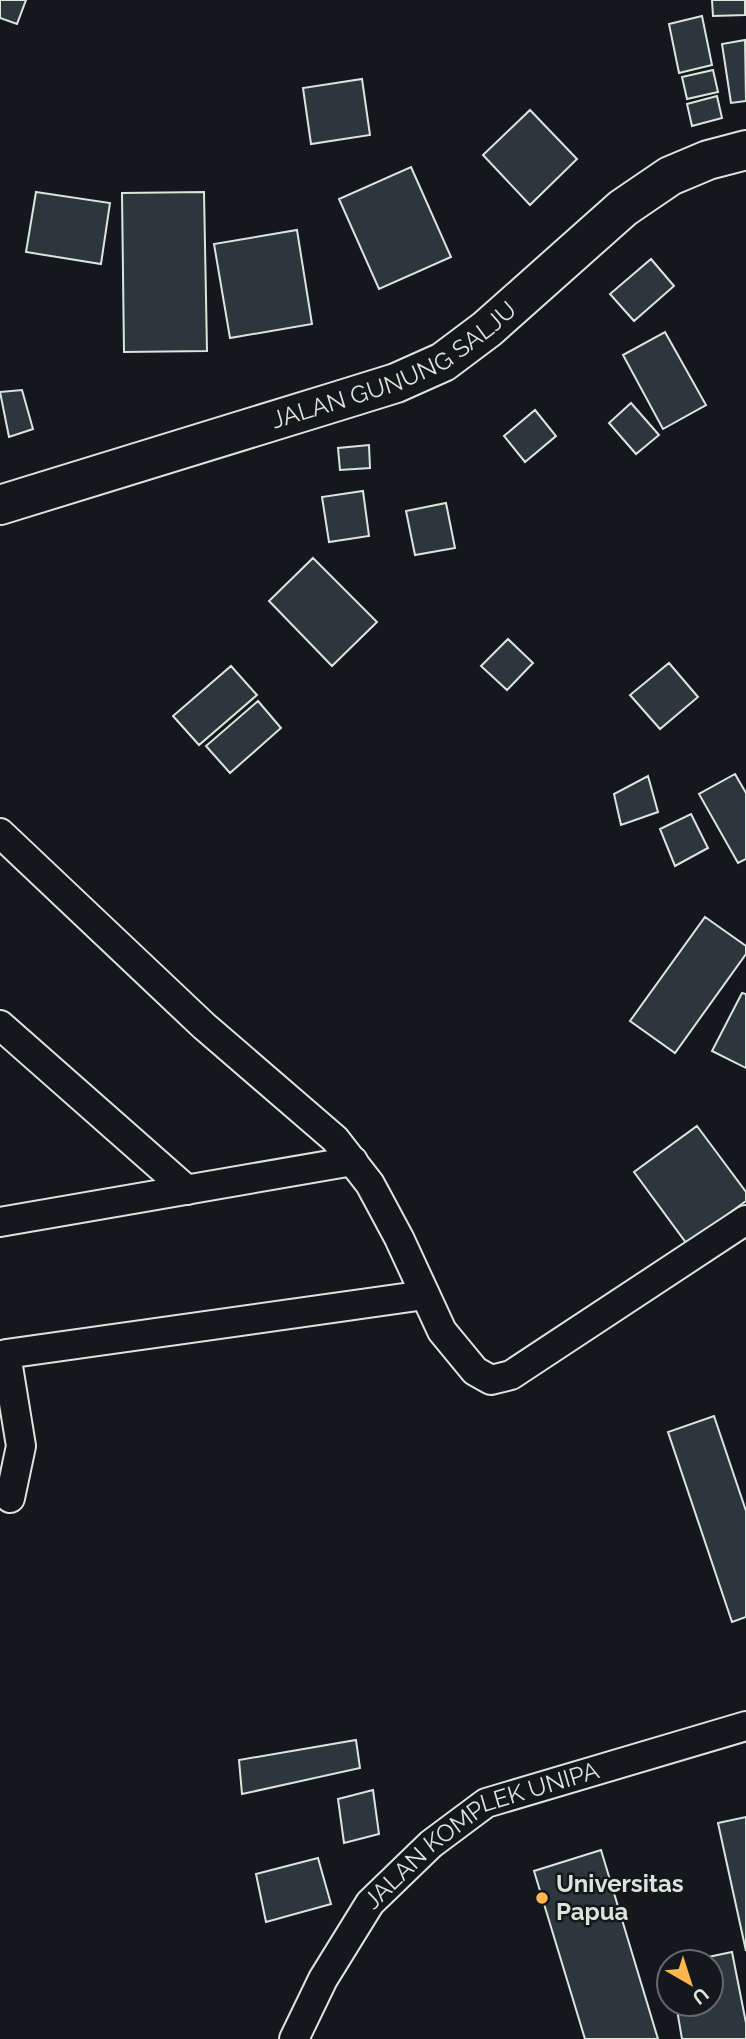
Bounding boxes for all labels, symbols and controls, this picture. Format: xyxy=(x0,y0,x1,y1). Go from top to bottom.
street label: JALAN GUNUNG SALJU xyxy=(268,295,522,435)
street label: JALAN KOMPLEK UNIPA xyxy=(358,1755,602,1915)
place label: Universitas Papua xyxy=(556,1869,684,1926)
marker: Universitas Papua xyxy=(534,1890,550,1906)
north arrow xyxy=(655,1948,725,2018)
text: U xyxy=(688,1983,713,2009)

